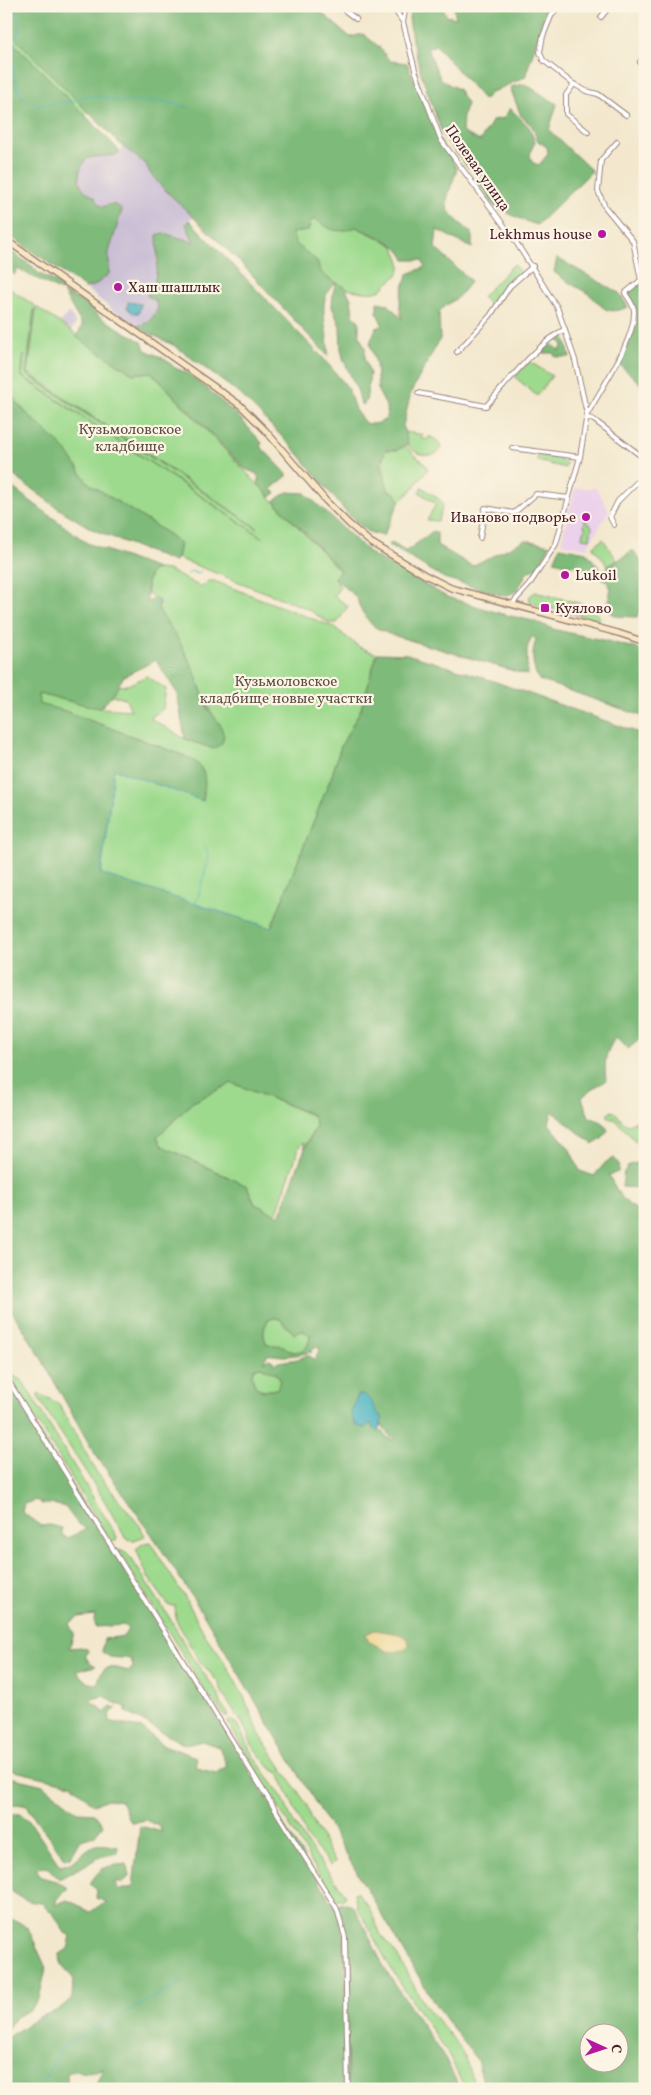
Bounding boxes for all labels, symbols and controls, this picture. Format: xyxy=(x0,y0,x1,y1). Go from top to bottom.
street label: Полевая улица xyxy=(439,121,515,217)
place label: Lekhmus house xyxy=(489,225,592,246)
marker: Lekhmus house xyxy=(596,228,608,240)
place label: Хаш шашлык xyxy=(128,278,220,299)
marker: Хаш шашлык xyxy=(112,281,124,293)
park label: Кузьмоловское кладбище xyxy=(79,420,181,458)
place label: Иваново подворье xyxy=(450,508,576,529)
marker: Иваново подворье xyxy=(580,511,592,523)
place label: Lukoil xyxy=(575,566,617,587)
marker: Lukoil xyxy=(559,569,571,581)
place label: Куялово xyxy=(555,599,611,620)
marker: Куялово xyxy=(539,602,551,614)
park label: Кузьмоловское кладбище новые участки xyxy=(200,672,372,710)
north arrow xyxy=(578,2022,628,2072)
text: С xyxy=(606,2044,625,2054)

